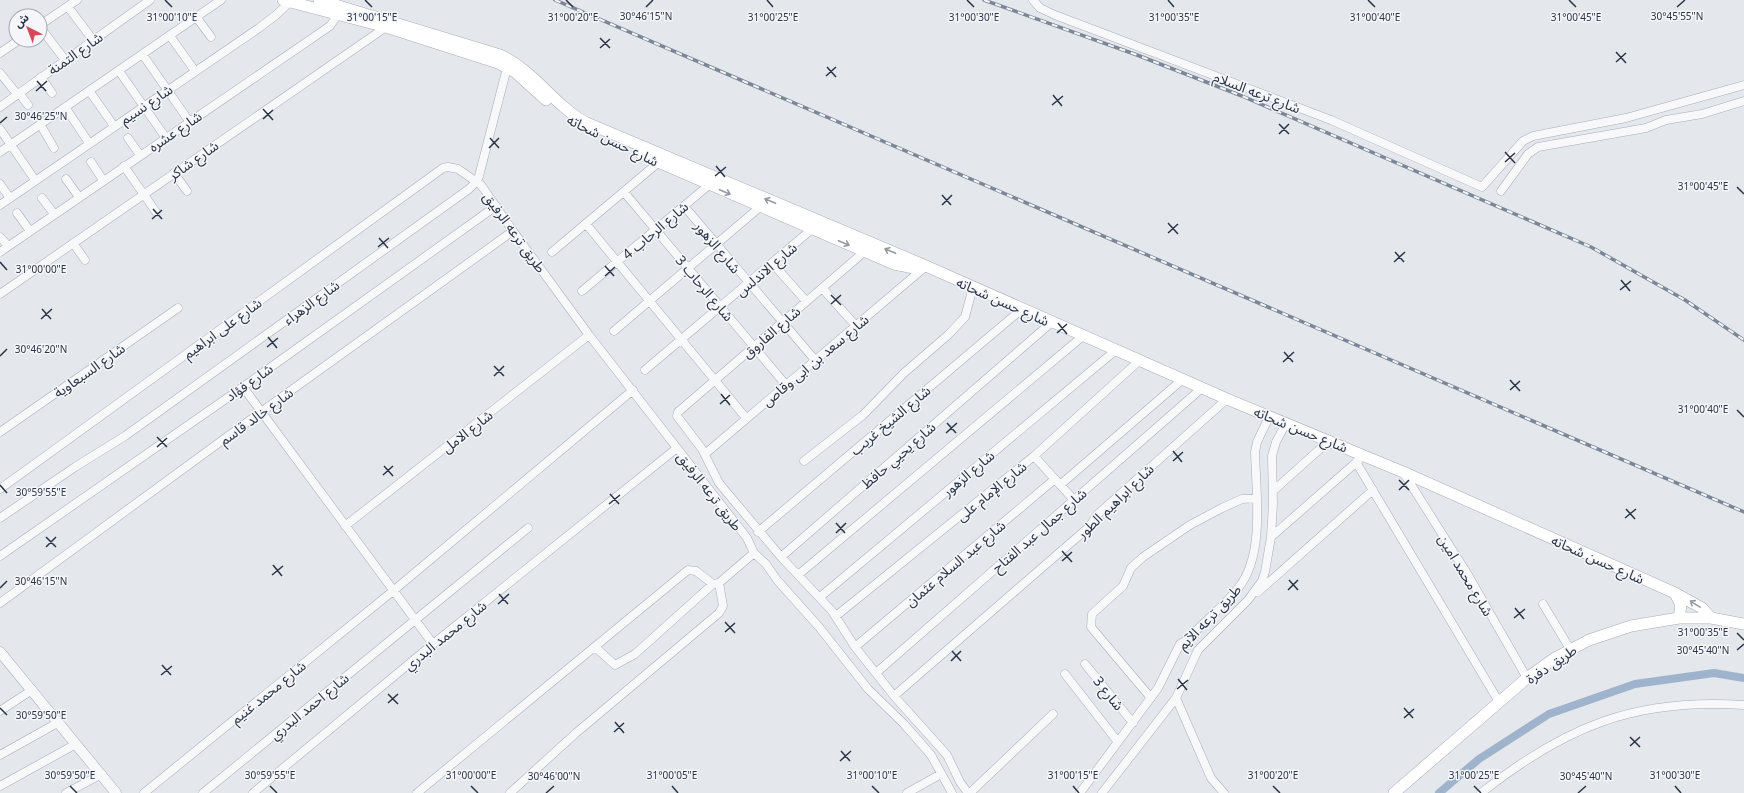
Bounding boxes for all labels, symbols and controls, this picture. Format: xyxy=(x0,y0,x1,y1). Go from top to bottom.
north arrow xyxy=(8,8,48,48)
text: 30°46'15"N xyxy=(620,9,672,23)
text: 30°45'55"N xyxy=(1651,9,1703,23)
text: ش xyxy=(10,10,32,31)
text: 31°00'10"E xyxy=(147,10,197,24)
text: 31°00'15"E xyxy=(347,10,397,24)
text: 31°00'20"E xyxy=(548,10,598,24)
text: 31°00'25"E xyxy=(748,10,798,24)
text: 31°00'30"E xyxy=(949,10,999,24)
text: 31°00'35"E xyxy=(1149,10,1199,24)
text: 31°00'40"E xyxy=(1350,10,1400,24)
text: 31°00'45"E xyxy=(1551,10,1601,24)
street label: شارع التمنة xyxy=(44,27,107,80)
street label: شارع ترعه السلام xyxy=(1210,67,1303,119)
street label: شارع نسيم xyxy=(116,79,177,130)
street label: شارع عشره xyxy=(145,106,207,157)
text: 30°46'25"N xyxy=(15,109,67,123)
street label: شارع حسن شحاته xyxy=(563,110,662,172)
street label: شارع شاكر xyxy=(163,136,223,186)
text: 31°00'45"E xyxy=(1678,179,1728,193)
street label: طريق ترعه الرفيق xyxy=(478,188,551,277)
one-way arrow xyxy=(718,189,730,196)
one-way arrow xyxy=(764,196,776,204)
street label: شارع الرحاب 4 xyxy=(618,197,693,265)
street label: شارع الزهور xyxy=(688,216,745,278)
street label: شارع الاندلس xyxy=(731,238,802,302)
one-way arrow xyxy=(838,240,850,247)
one-way arrow xyxy=(884,247,896,255)
street label: شارع الرحاب 3 xyxy=(670,251,738,326)
text: 31°00'00"E xyxy=(16,262,66,276)
street label: شارع حسن شحاته xyxy=(953,272,1053,332)
street label: شارع الزهراء xyxy=(279,275,344,330)
street label: شارع على ابراهيم xyxy=(179,293,266,365)
street label: شارع الفاروق xyxy=(738,301,805,364)
street label: شارع سعد بن ابى وقاص xyxy=(758,310,874,412)
street label: شارع السبعاوية xyxy=(49,338,130,403)
text: 30°46'20"N xyxy=(15,342,67,356)
street label: شارع فؤاد xyxy=(222,359,278,407)
street label: شارع الشيخ غريب xyxy=(846,381,935,461)
street label: شارع خالد قاسم xyxy=(215,383,298,451)
street label: شارع حسن شحاته xyxy=(1250,401,1351,458)
text: 31°00'40"E xyxy=(1678,402,1728,416)
street label: شارع الامل xyxy=(438,405,498,459)
street label: شارع يحيي حافظ xyxy=(857,417,941,495)
street label: شارع الزهور xyxy=(937,446,999,503)
street label: طريق ترعه الرفيق xyxy=(672,448,747,535)
street label: شارع الإمام على xyxy=(952,457,1032,527)
street label: شارع ابراهيم الطور xyxy=(1072,459,1159,545)
street label: شارع جمال عبد الفتاح xyxy=(988,484,1092,578)
text: 30°59'55"E xyxy=(16,485,66,499)
street label: شارع عبد السلام عثمان xyxy=(901,515,1010,612)
street label: شارع محمد امين xyxy=(1432,530,1498,621)
street label: شارع حسن شحاته xyxy=(1548,530,1648,590)
text: 30°46'15"N xyxy=(15,574,67,588)
street label: طريق ترعه الآيم xyxy=(1173,580,1246,655)
street label: شارع محمد البدري xyxy=(400,596,492,676)
one-way arrow xyxy=(1690,600,1701,608)
text: 31°00'35"E xyxy=(1678,625,1728,639)
street label: طريق دفرة xyxy=(1522,640,1581,689)
text: 30°45'40"N xyxy=(1677,643,1729,657)
street label: شارع محمد غنيم xyxy=(227,656,311,730)
street label: شارع احمد البدري xyxy=(265,668,354,746)
street label: شارع 3 xyxy=(1088,672,1129,715)
text: 30°59'50"E xyxy=(16,708,66,722)
text: 30°59'50"E xyxy=(45,768,95,782)
text: 30°59'55"E xyxy=(245,768,295,782)
text: 31°00'00"E xyxy=(446,768,496,782)
text: 31°00'05"E xyxy=(647,768,697,782)
text: 31°00'10"E xyxy=(847,768,897,782)
text: 31°00'15"E xyxy=(1048,768,1098,782)
text: 31°00'20"E xyxy=(1248,768,1298,782)
text: 31°00'25"E xyxy=(1449,768,1499,782)
text: 31°00'30"E xyxy=(1650,768,1700,782)
text: 30°46'00"N xyxy=(528,769,580,783)
text: 30°45'40"N xyxy=(1560,769,1612,783)

